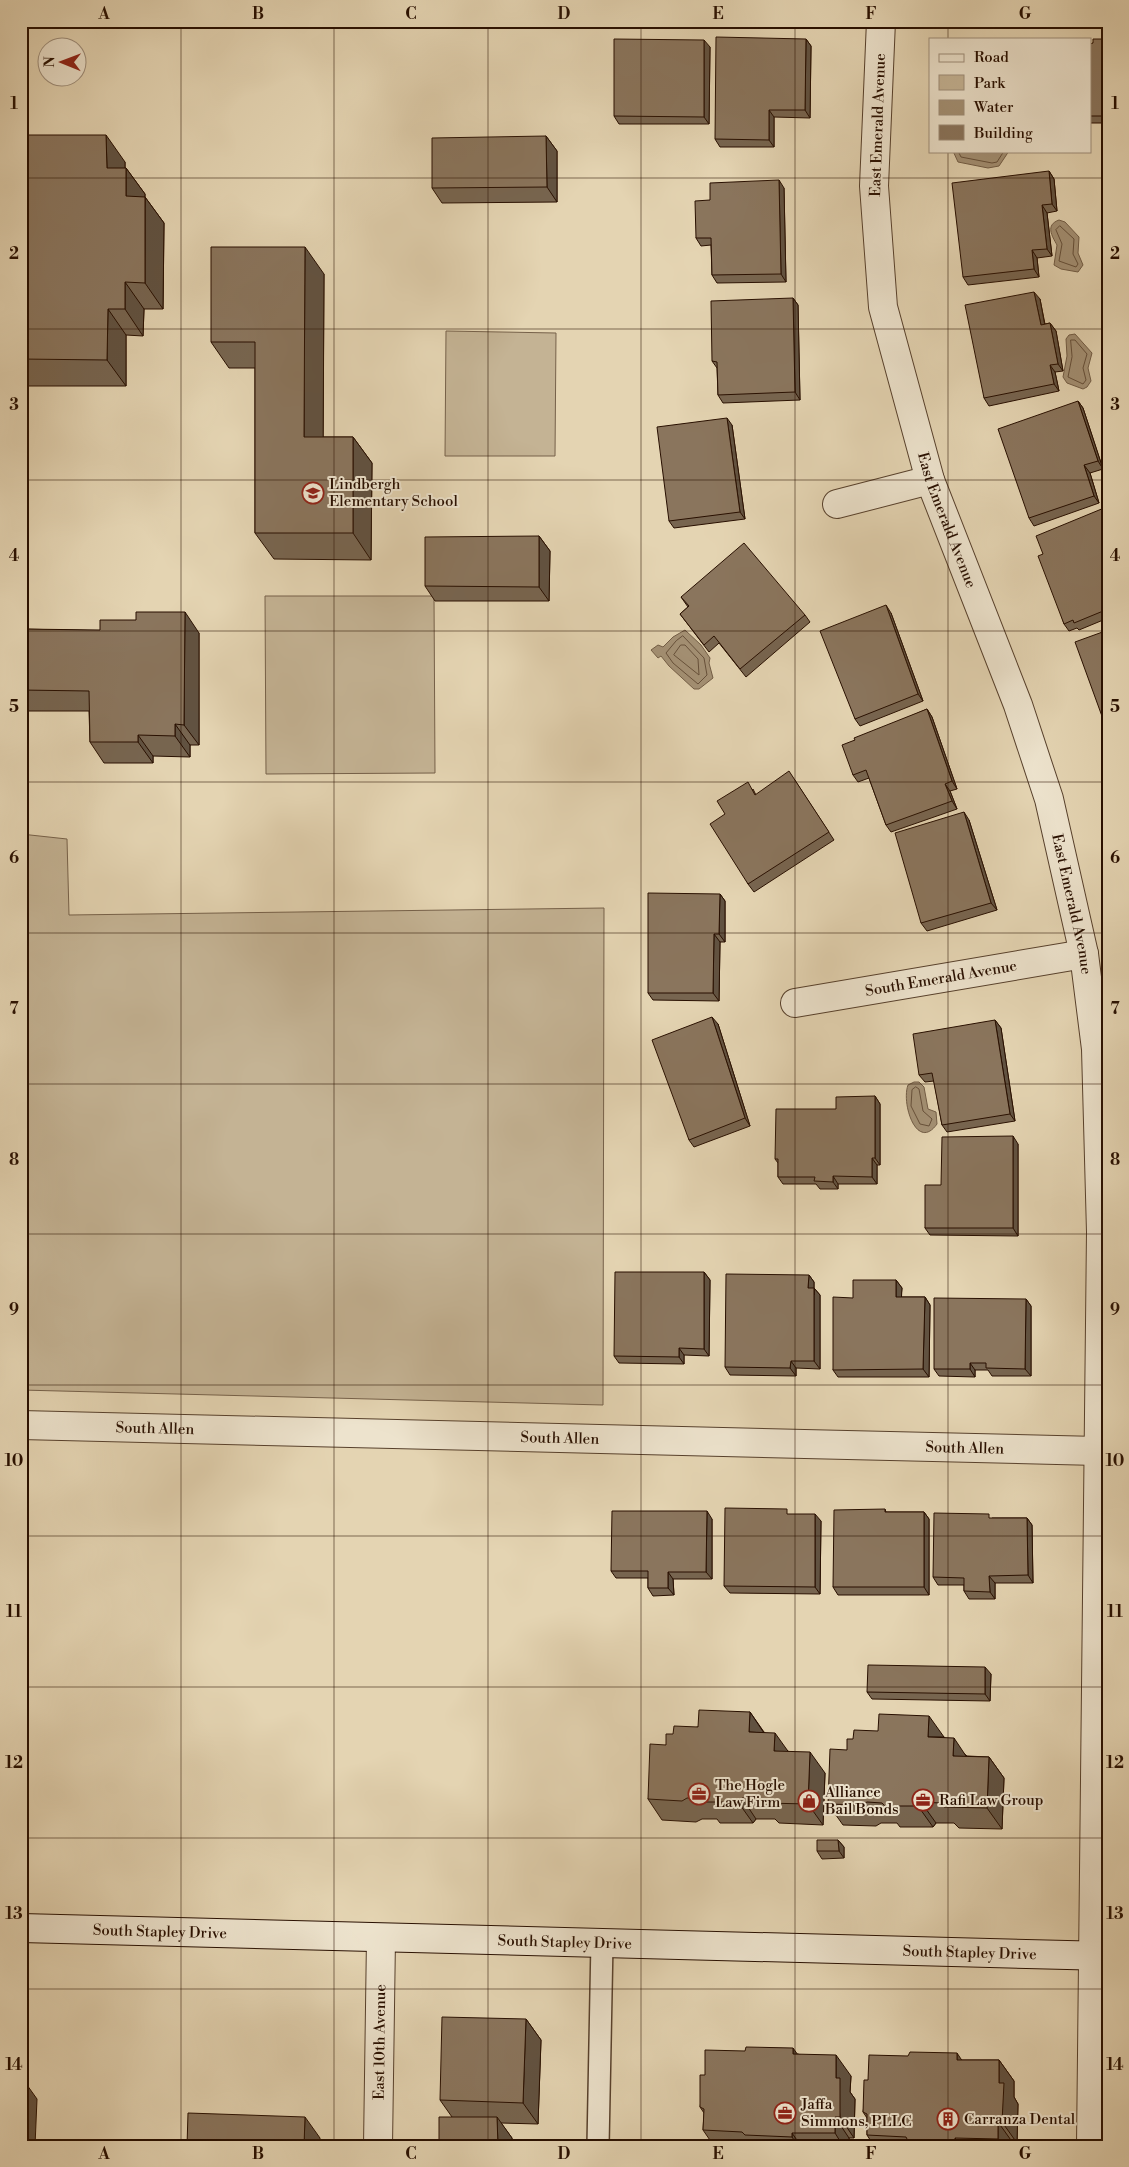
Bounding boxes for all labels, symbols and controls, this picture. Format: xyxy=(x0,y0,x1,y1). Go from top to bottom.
text: A xyxy=(97,4,110,24)
text: B xyxy=(252,4,264,24)
text: C xyxy=(405,4,417,24)
text: D xyxy=(558,4,571,24)
text: E xyxy=(712,4,724,24)
text: F xyxy=(865,4,877,24)
text: G xyxy=(1019,4,1032,24)
north arrow xyxy=(38,38,88,88)
legend xyxy=(929,38,1092,152)
text: Road xyxy=(974,48,1009,67)
street label: East Emerald Avenue xyxy=(866,53,890,197)
text: N xyxy=(41,56,59,67)
text: Park xyxy=(974,74,1006,93)
text: 1 xyxy=(10,94,18,114)
text: 1 xyxy=(1111,94,1119,114)
text: Water xyxy=(973,98,1014,117)
text: Building xyxy=(973,124,1033,143)
text: 2 xyxy=(9,244,19,264)
text: 2 xyxy=(1110,244,1120,264)
text: 3 xyxy=(9,395,19,415)
text: 3 xyxy=(1110,395,1120,415)
street label: East Emerald Avenue xyxy=(913,450,981,591)
place label: Lindbergh Elementary School xyxy=(329,475,458,511)
school or university icon: Lindbergh Elementary School xyxy=(301,481,325,505)
text: 4 xyxy=(9,546,20,566)
text: 4 xyxy=(1110,546,1121,566)
text: 5 xyxy=(9,697,19,717)
text: 5 xyxy=(1110,697,1120,717)
street label: East Emerald Avenue xyxy=(1048,832,1096,976)
text: 6 xyxy=(9,848,19,868)
text: 6 xyxy=(1110,848,1120,868)
street label: South Emerald Avenue xyxy=(863,956,1018,1000)
text: 7 xyxy=(9,999,19,1019)
text: 7 xyxy=(1110,999,1120,1019)
text: 8 xyxy=(9,1150,19,1170)
text: 8 xyxy=(1110,1150,1120,1170)
text: 9 xyxy=(9,1300,19,1320)
text: 9 xyxy=(1110,1300,1120,1320)
street label: South Allen xyxy=(115,1418,195,1439)
street label: South Allen xyxy=(520,1428,600,1448)
street label: South Allen xyxy=(925,1437,1004,1458)
text: 10 xyxy=(5,1451,23,1471)
text: 10 xyxy=(1106,1451,1124,1471)
text: 11 xyxy=(6,1602,22,1622)
text: 11 xyxy=(1107,1602,1123,1622)
text: 12 xyxy=(5,1753,23,1773)
text: 12 xyxy=(1106,1753,1124,1773)
place label: The Hogle Law Firm xyxy=(715,1776,785,1812)
office icon: The Hogle Law Firm xyxy=(687,1782,711,1806)
place label: Alliance Bail Bonds xyxy=(824,1783,899,1819)
office icon: Rafi Law Group xyxy=(911,1788,935,1812)
shop icon: Alliance Bail Bonds xyxy=(797,1789,821,1813)
place label: Rafi Law Group xyxy=(939,1791,1043,1810)
text: 13 xyxy=(5,1904,23,1924)
text: 13 xyxy=(1106,1904,1124,1924)
street label: South Stapley Drive xyxy=(93,1920,227,1943)
street label: South Stapley Drive xyxy=(498,1931,632,1953)
street label: South Stapley Drive xyxy=(902,1941,1037,1964)
street label: East 10th Avenue xyxy=(369,1984,390,2100)
text: 14 xyxy=(5,2055,23,2075)
text: 14 xyxy=(1106,2055,1124,2075)
place label: Jaffa Simmons, PLLC xyxy=(800,2095,912,2131)
office icon: Jaffa Simmons, PLLC xyxy=(773,2101,797,2125)
building icon: Carranza Dental xyxy=(936,2107,960,2131)
place label: Carranza Dental xyxy=(964,2110,1076,2129)
text: A xyxy=(97,2144,110,2164)
text: B xyxy=(252,2144,264,2164)
text: C xyxy=(405,2144,417,2164)
text: D xyxy=(558,2144,571,2164)
text: E xyxy=(712,2144,724,2164)
text: F xyxy=(865,2144,877,2164)
text: G xyxy=(1019,2144,1032,2164)

